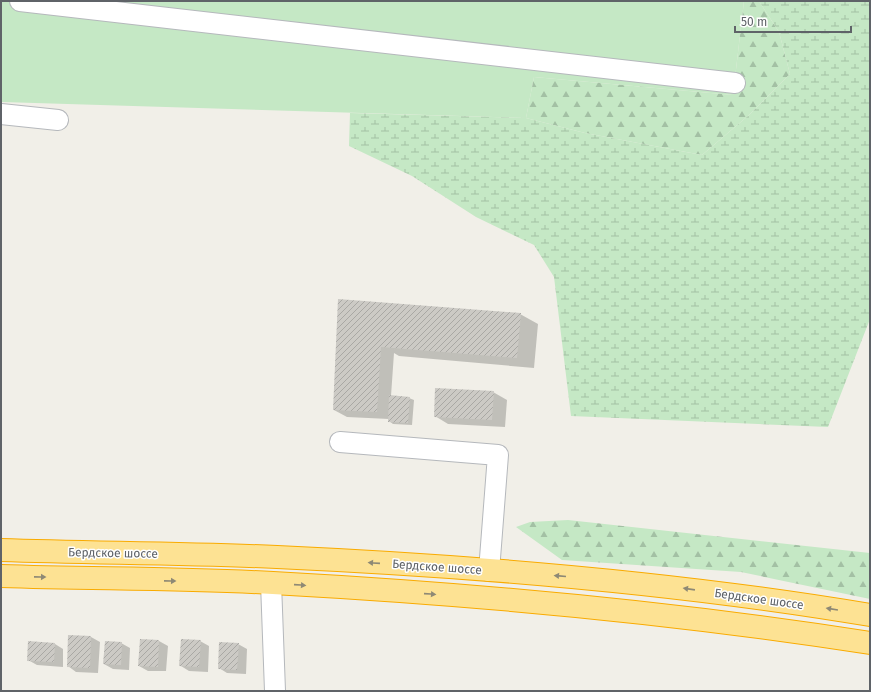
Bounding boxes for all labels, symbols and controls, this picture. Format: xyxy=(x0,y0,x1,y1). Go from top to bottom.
scale bar xyxy=(735,8,851,34)
text: 50 m xyxy=(741,15,767,29)
street label: Бердское шоссе xyxy=(68,545,158,561)
street label: Бердское шоссе xyxy=(392,557,482,577)
one-way arrow xyxy=(368,560,380,567)
one-way arrow xyxy=(554,573,566,580)
one-way arrow xyxy=(34,574,46,581)
one-way arrow xyxy=(164,577,176,584)
one-way arrow xyxy=(294,582,306,589)
one-way arrow xyxy=(683,586,695,592)
street label: Бердское шоссе xyxy=(714,586,804,612)
one-way arrow xyxy=(424,591,436,598)
one-way arrow xyxy=(825,606,838,612)

